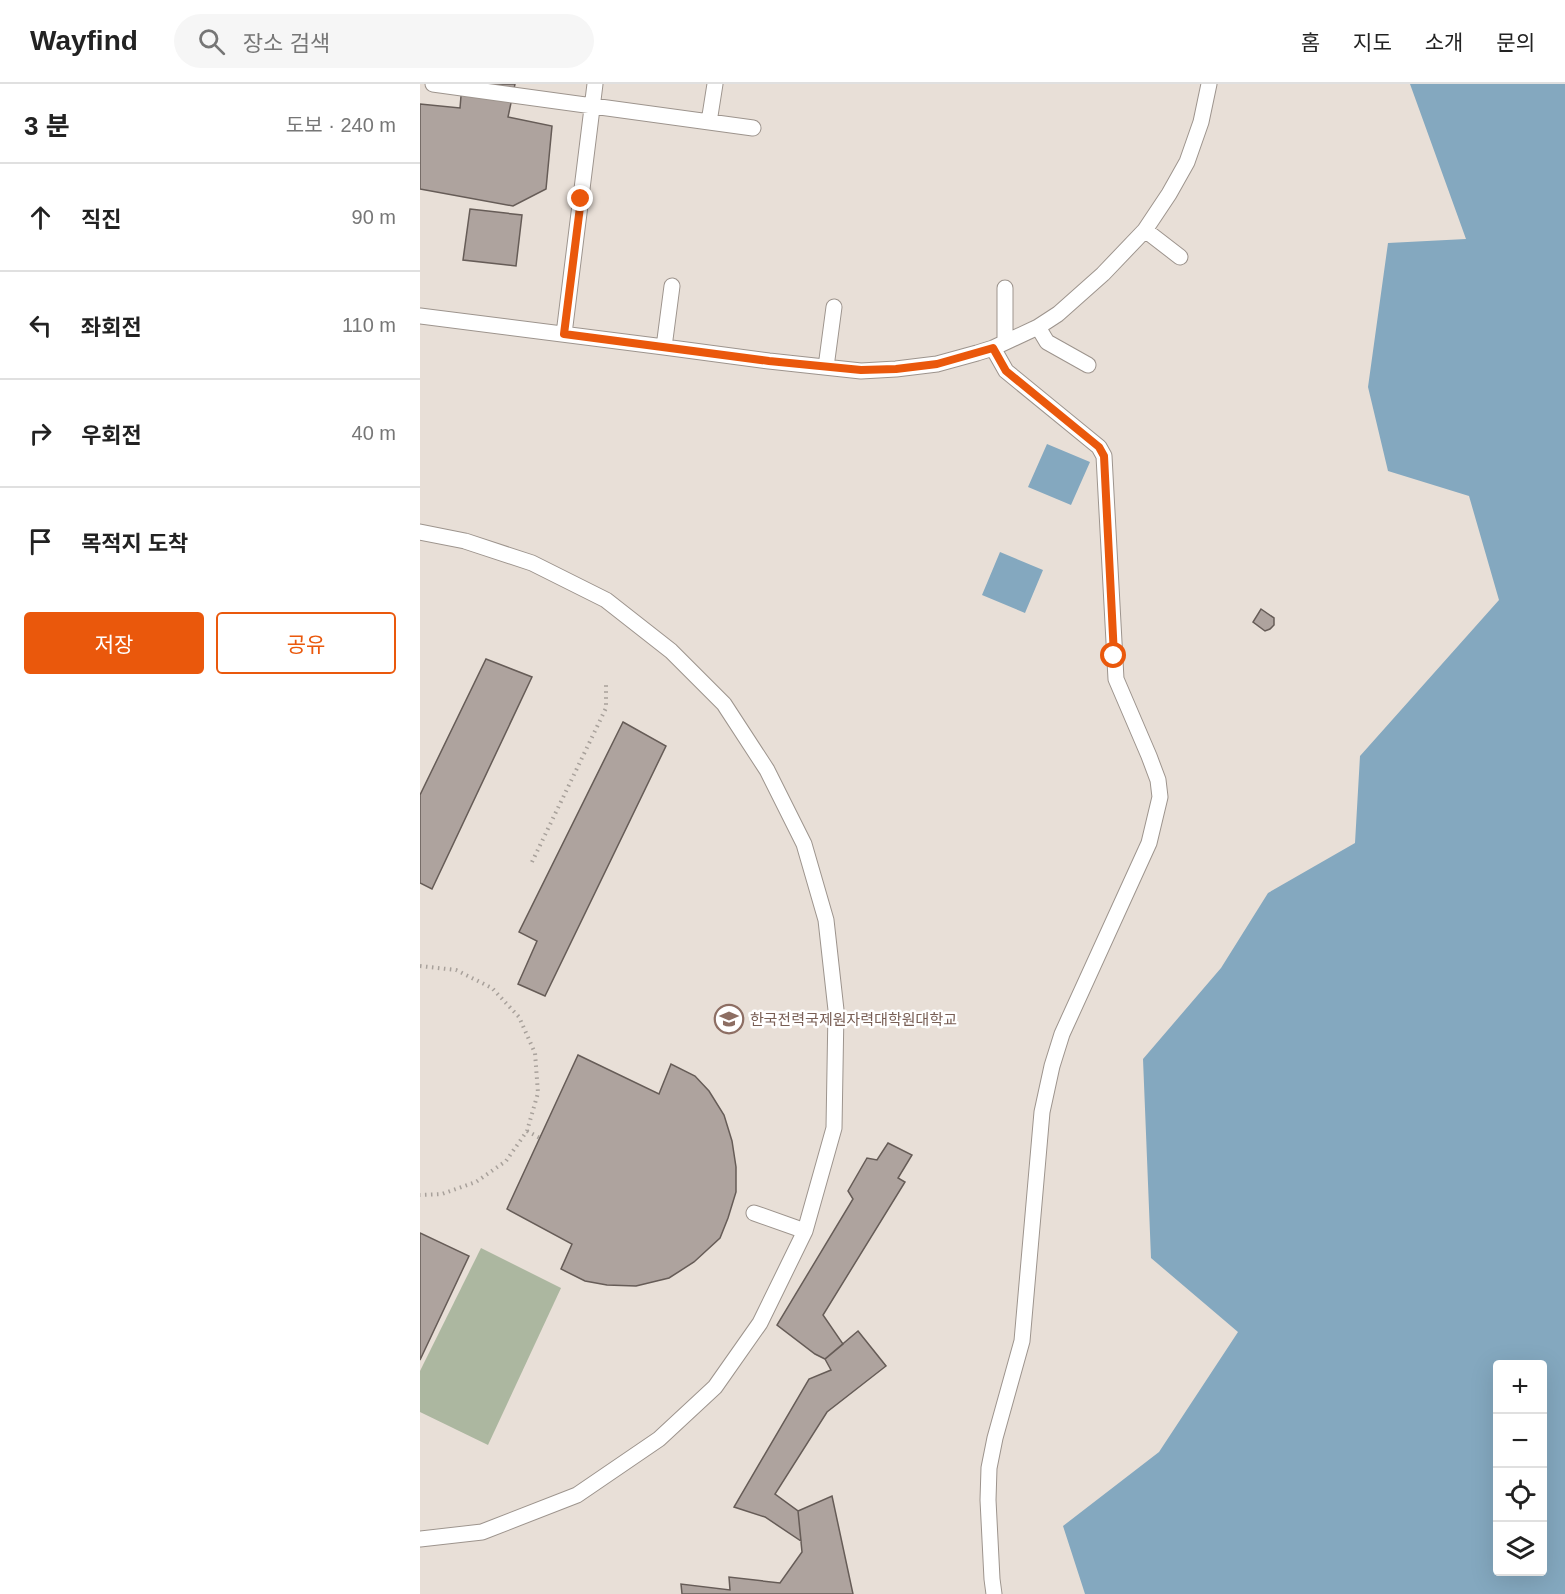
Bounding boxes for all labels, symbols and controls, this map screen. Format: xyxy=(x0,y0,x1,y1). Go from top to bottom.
search box xyxy=(174,14,594,68)
text: Wayfind xyxy=(30,25,138,56)
icon: search xyxy=(195,25,228,58)
text: 장소 검색 xyxy=(243,31,330,56)
text: 홈 xyxy=(1301,31,1320,54)
text: 지도 xyxy=(1353,31,1392,54)
text: 소개 xyxy=(1425,31,1463,54)
text: 문의 xyxy=(1496,31,1535,54)
text: 3 분 xyxy=(24,111,70,141)
text: 도보 · 240 m xyxy=(286,114,396,136)
route end xyxy=(567,185,593,211)
icon: ahead xyxy=(24,201,57,234)
text: 90 m xyxy=(352,206,396,228)
text: 직진 xyxy=(81,207,121,232)
icon: left xyxy=(24,309,57,342)
text: 110 m xyxy=(342,314,396,336)
text: 좌회전 xyxy=(81,315,142,340)
icon: right xyxy=(24,417,57,450)
text: 40 m xyxy=(352,422,396,444)
text: 우회전 xyxy=(81,423,142,448)
icon: arrive xyxy=(24,525,57,558)
text: 목적지 도착 xyxy=(81,531,188,556)
button: 저장 xyxy=(24,612,204,674)
button: 공유 xyxy=(216,612,396,674)
route start xyxy=(1100,642,1126,668)
school or university icon: 한국전력국제원자력대학원대학교 xyxy=(713,1003,745,1035)
place label: 한국전력국제원자력대학원대학교 xyxy=(750,1011,957,1028)
map controls xyxy=(1493,1360,1547,1576)
button: + xyxy=(1493,1360,1547,1414)
button: − xyxy=(1493,1414,1547,1468)
button: locate xyxy=(1493,1468,1547,1522)
button: layers xyxy=(1493,1522,1547,1576)

